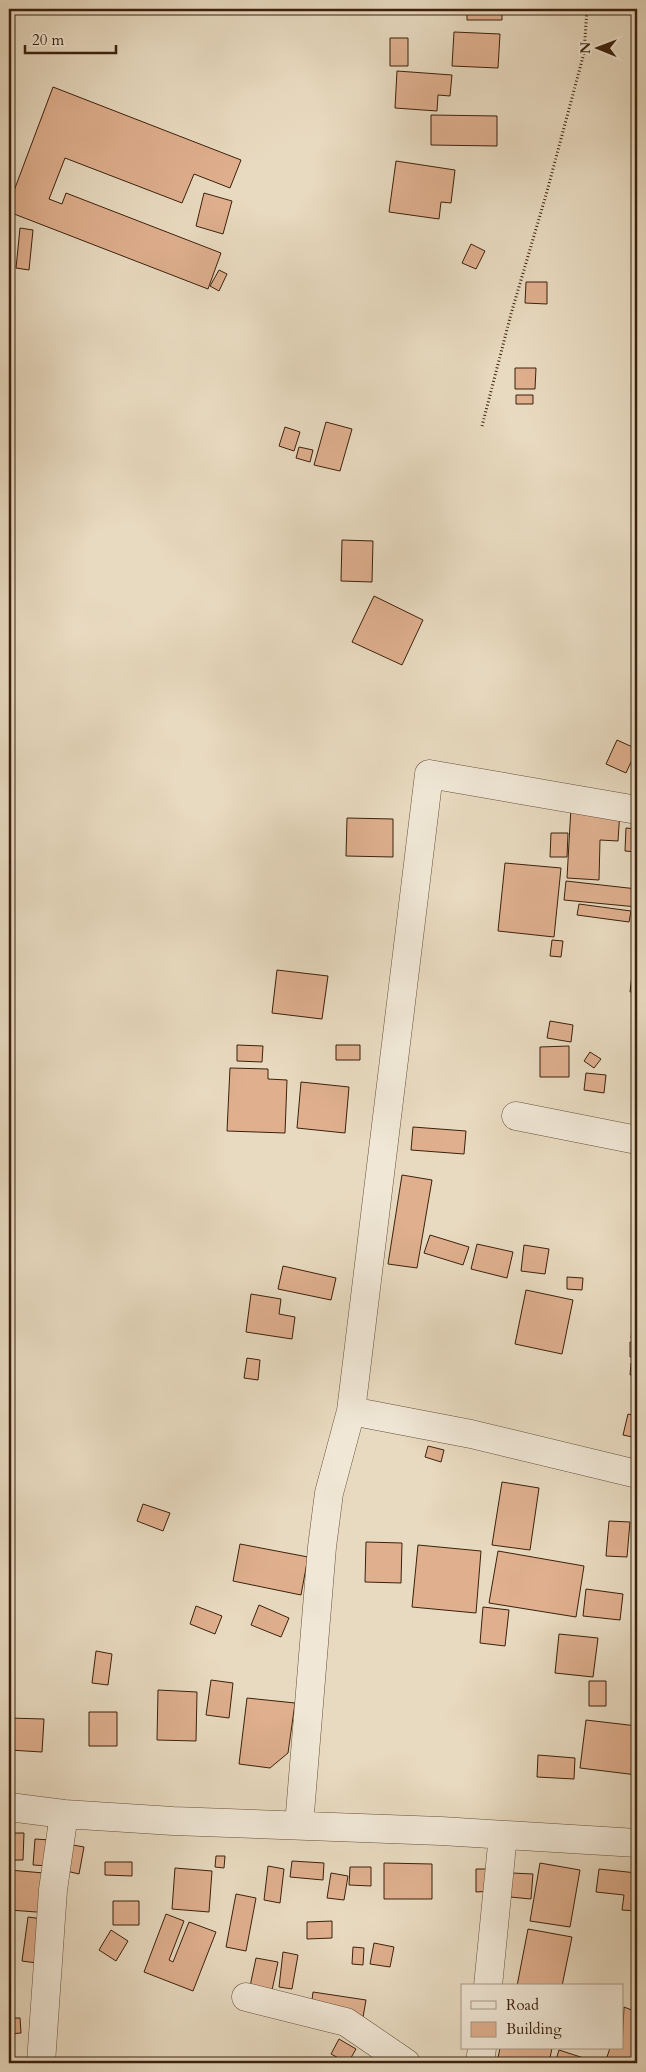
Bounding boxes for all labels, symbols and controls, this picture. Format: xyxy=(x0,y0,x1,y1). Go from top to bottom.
scale bar xyxy=(25,22,116,54)
north arrow xyxy=(574,22,624,72)
text: 20 m xyxy=(32,30,64,50)
text: N xyxy=(576,42,595,54)
legend xyxy=(461,1984,624,2050)
text: Road xyxy=(506,1995,539,2015)
text: Building xyxy=(506,2019,562,2039)

